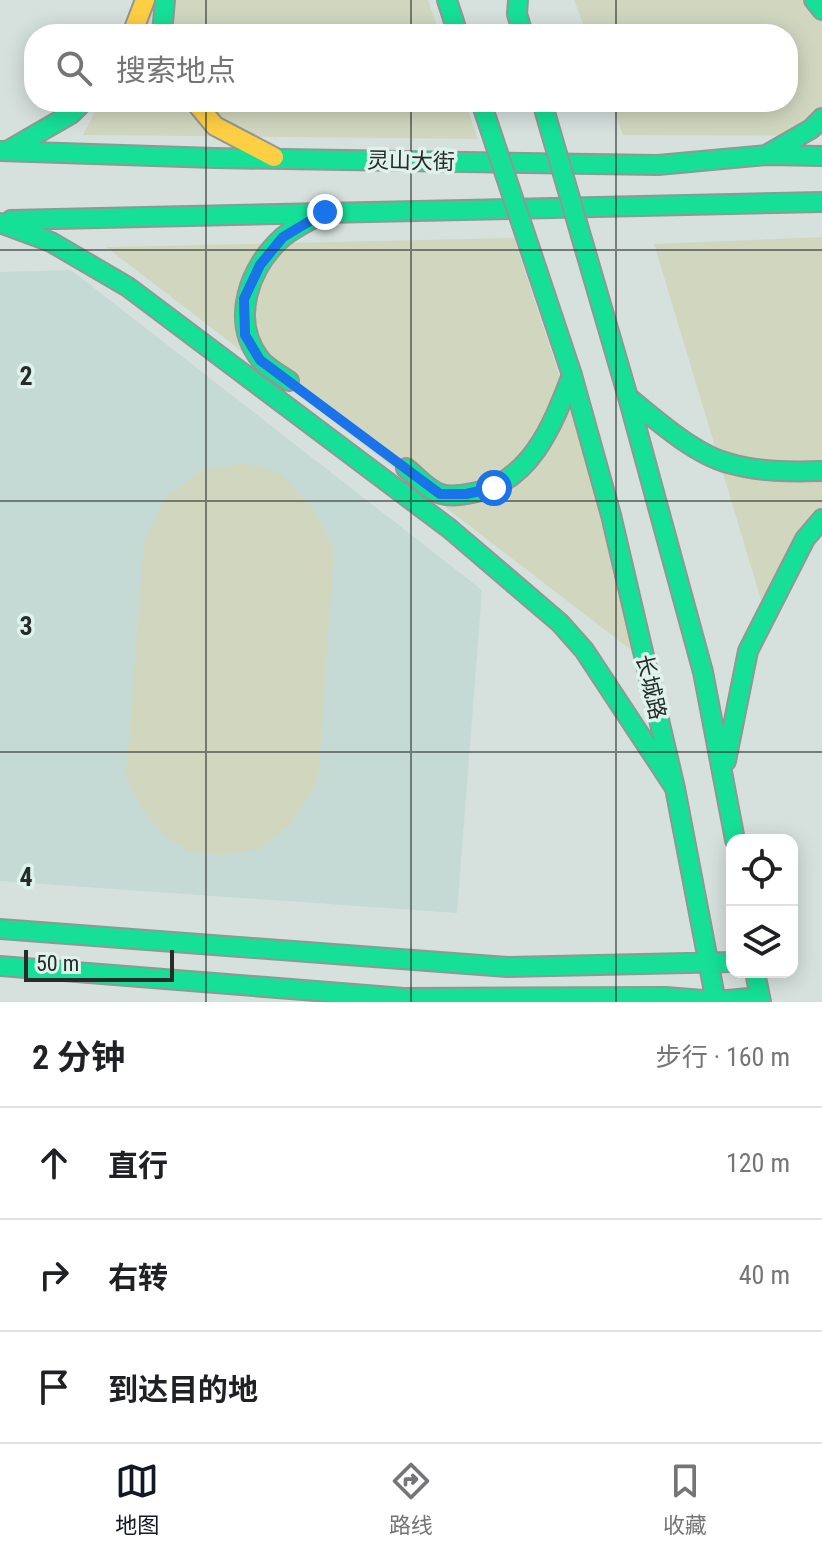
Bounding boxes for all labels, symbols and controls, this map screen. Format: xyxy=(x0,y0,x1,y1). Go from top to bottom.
search box xyxy=(24,24,798,112)
icon: search xyxy=(52,46,96,90)
text: 搜索地点 xyxy=(116,53,236,88)
street label: 灵山大街 xyxy=(367,148,455,174)
route end xyxy=(307,194,343,230)
text: 2 xyxy=(19,361,33,391)
route start xyxy=(476,470,512,506)
text: 3 xyxy=(19,611,33,641)
street label: 长城路 xyxy=(631,652,671,722)
map controls xyxy=(726,834,798,978)
button: locate xyxy=(726,834,798,906)
text: 4 xyxy=(19,862,33,892)
button: layers xyxy=(726,906,798,978)
scale bar xyxy=(24,946,174,982)
text: 50 m xyxy=(36,951,79,976)
text: 2 分钟 xyxy=(32,1037,125,1077)
text: 步行 · 160 m xyxy=(656,1042,790,1072)
icon: ahead xyxy=(32,1141,76,1185)
text: 直行 xyxy=(108,1148,168,1183)
text: 120 m xyxy=(726,1148,790,1178)
icon: right xyxy=(32,1253,76,1297)
text: 右转 xyxy=(108,1260,168,1295)
text: 40 m xyxy=(739,1260,790,1290)
icon: arrive xyxy=(32,1365,76,1409)
text: 到达目的地 xyxy=(108,1372,258,1407)
tab: 地图 xyxy=(115,1459,159,1539)
tab: 路线 xyxy=(389,1459,433,1539)
tab: 收藏 xyxy=(663,1459,707,1539)

